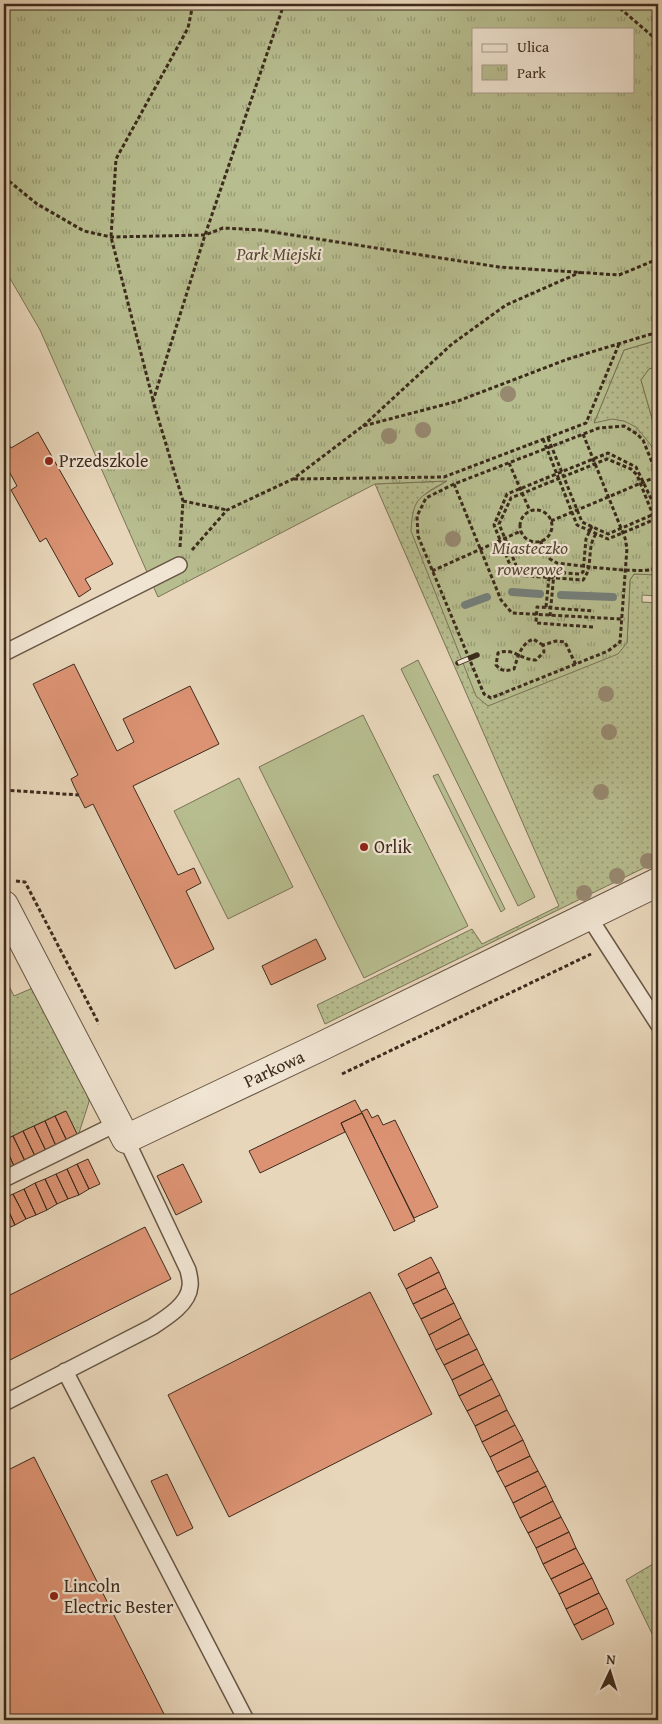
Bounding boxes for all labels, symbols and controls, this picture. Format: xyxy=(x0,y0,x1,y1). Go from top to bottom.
legend xyxy=(472,28,634,92)
text: Ulica xyxy=(517,36,549,57)
text: Park xyxy=(517,62,546,83)
park label: Park Miejski xyxy=(236,240,322,267)
place label: Przedszkole xyxy=(59,447,149,474)
marker: Przedszkole xyxy=(43,455,55,467)
park label: Miasteczko rowerowe xyxy=(492,534,568,582)
place label: Orlik xyxy=(374,833,412,860)
marker: Orlik xyxy=(358,841,370,853)
street label: Parkowa xyxy=(239,1043,309,1094)
place label: Lincoln Electric Bester xyxy=(64,1572,174,1620)
marker: Lincoln Electric Bester xyxy=(48,1590,60,1602)
north arrow xyxy=(584,1646,634,1696)
text: N xyxy=(606,1649,617,1669)

